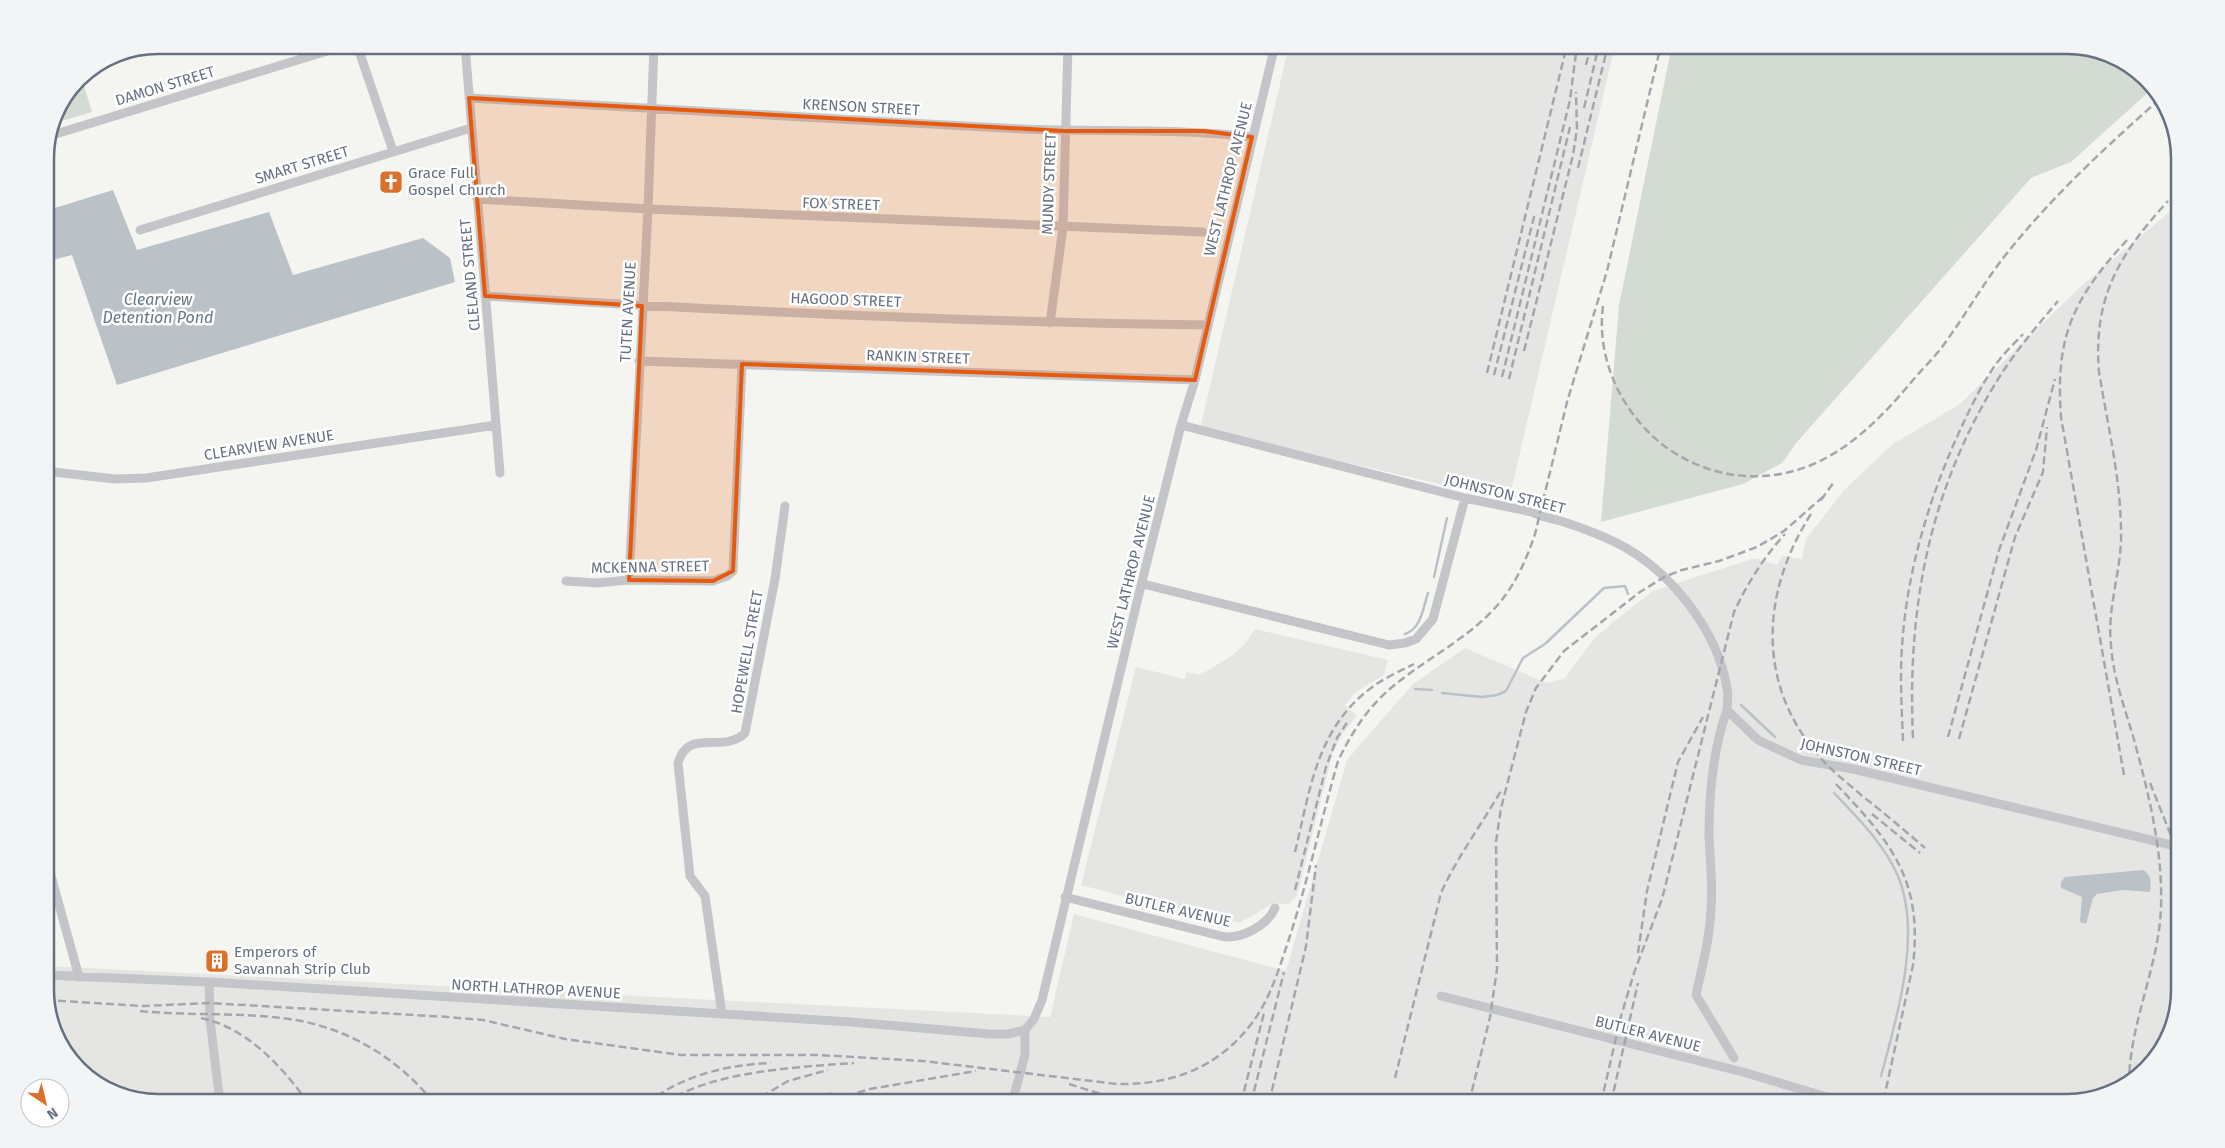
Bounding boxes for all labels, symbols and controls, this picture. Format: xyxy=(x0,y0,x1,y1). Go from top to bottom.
street label: DAMON STREET xyxy=(113,62,217,110)
street label: KRENSON STREET xyxy=(802,95,920,119)
street label: WEST LATHROP AVENUE xyxy=(1200,100,1256,258)
street label: MUNDY STREET xyxy=(1038,133,1060,235)
street label: SMART STREET xyxy=(253,142,351,188)
place label: Grace Full Gospel Church xyxy=(408,164,506,199)
church icon: Grace Full Gospel Church xyxy=(378,169,404,195)
street label: FOX STREET xyxy=(802,194,880,214)
street label: CLELAND STREET xyxy=(456,218,484,332)
street label: TUTEN AVENUE xyxy=(616,261,640,363)
street label: HAGOOD STREET xyxy=(790,289,902,311)
water label: Clearview Detention Pond xyxy=(103,290,213,327)
street label: RANKIN STREET xyxy=(866,346,970,368)
street label: CLEARVIEW AVENUE xyxy=(203,426,335,464)
street label: JOHNSTON STREET xyxy=(1443,470,1567,518)
street label: WEST LATHROP AVENUE xyxy=(1103,493,1159,651)
street label: MCKENNA STREET xyxy=(591,557,710,577)
street label: HOPEWELL STREET xyxy=(727,589,767,715)
street label: JOHNSTON STREET xyxy=(1799,734,1923,780)
street label: BUTLER AVENUE xyxy=(1123,889,1233,931)
place label: Emperors of Savannah Strip Club xyxy=(234,943,371,978)
building icon: Emperors of Savannah Strip Club xyxy=(204,948,230,974)
street label: NORTH LATHROP AVENUE xyxy=(451,976,621,1002)
street label: BUTLER AVENUE xyxy=(1593,1012,1703,1056)
north arrow xyxy=(20,1078,70,1128)
text: N xyxy=(43,1104,61,1123)

